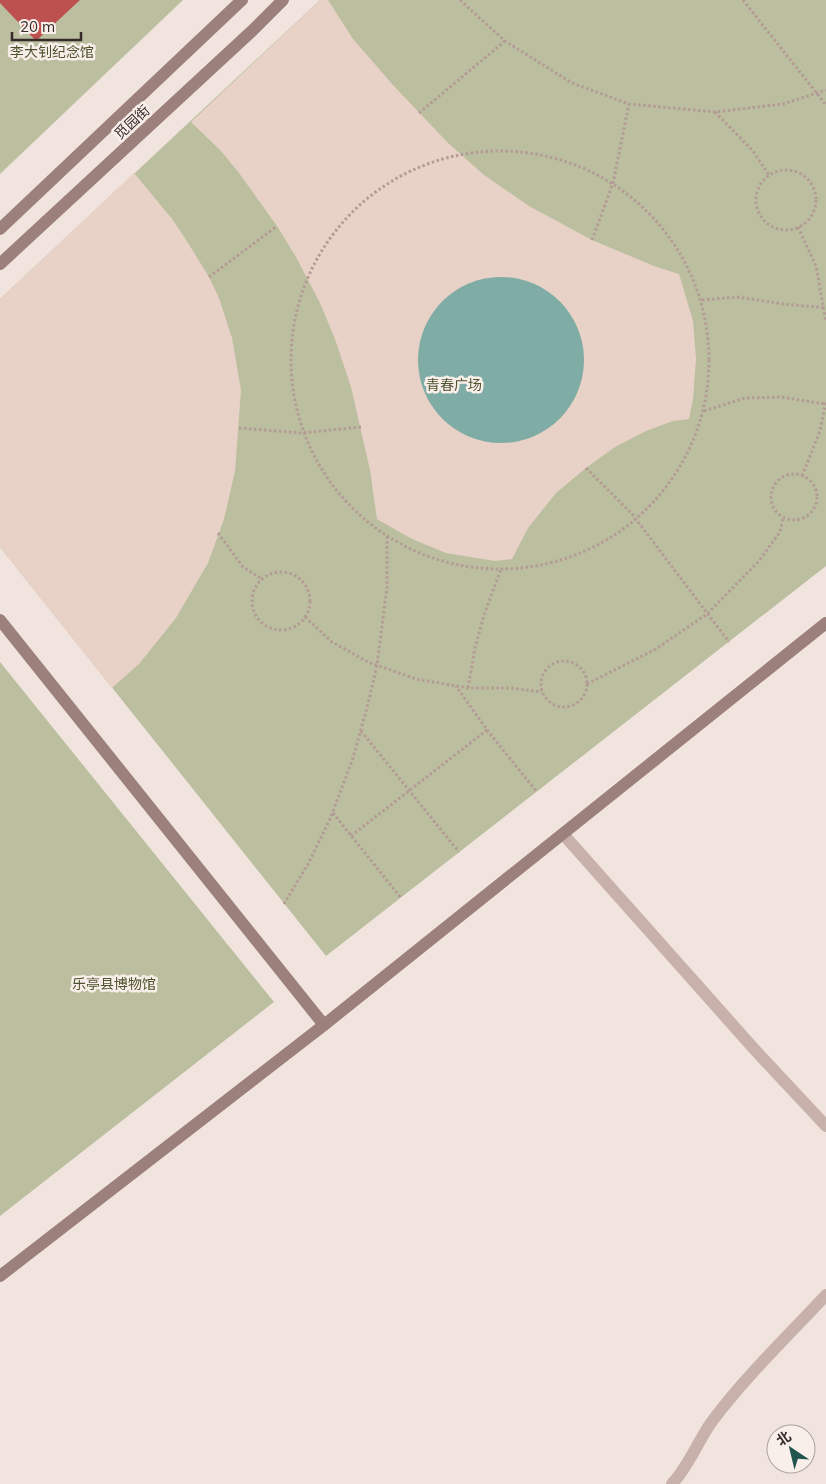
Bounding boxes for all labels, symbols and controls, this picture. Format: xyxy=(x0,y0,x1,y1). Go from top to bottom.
scale bar xyxy=(12,10,81,42)
text: 20 m xyxy=(20,17,55,36)
park label: 李大钊纪念馆 xyxy=(10,43,94,61)
street label: 觅园街 xyxy=(111,101,153,143)
park label: 青春广场 xyxy=(426,376,482,394)
park label: 乐亭县博物馆 xyxy=(72,975,156,993)
north arrow xyxy=(766,1424,816,1474)
text: 北 xyxy=(773,1427,794,1450)

